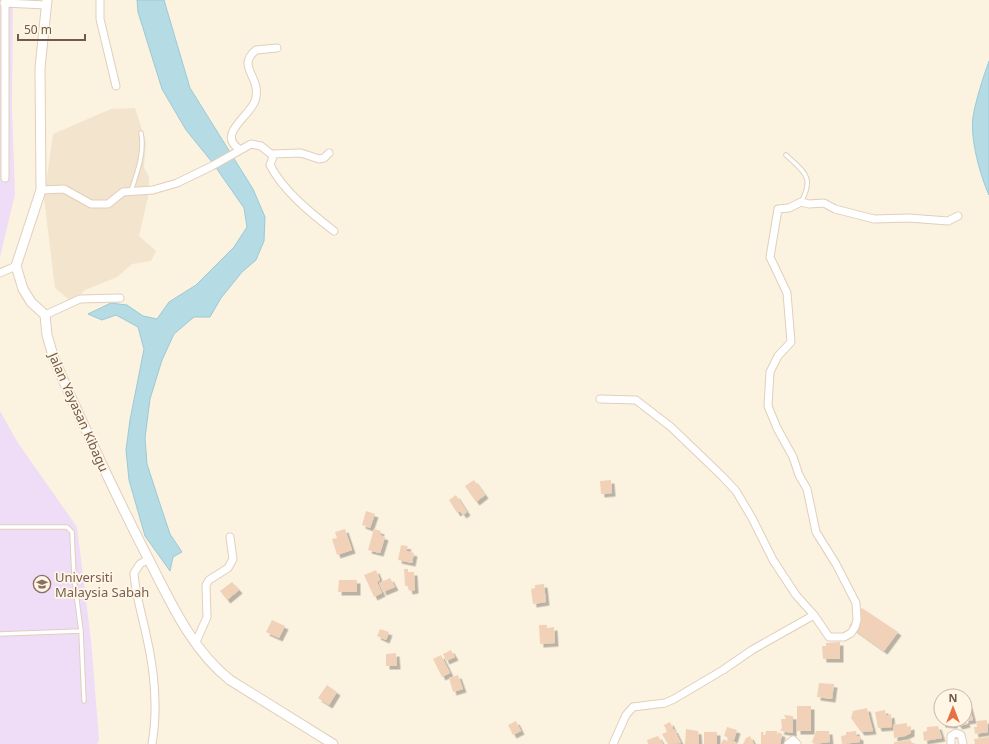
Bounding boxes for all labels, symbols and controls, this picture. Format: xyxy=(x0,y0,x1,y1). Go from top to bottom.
scale bar xyxy=(18,16,85,42)
text: 50 m xyxy=(24,21,52,38)
street label: Jalan Yayasan Kibagu xyxy=(44,348,113,474)
place label: Universiti Malaysia Sabah xyxy=(55,568,149,601)
school or university icon: Universiti Malaysia Sabah xyxy=(32,574,52,594)
north arrow xyxy=(933,688,973,728)
text: N xyxy=(949,690,957,705)

